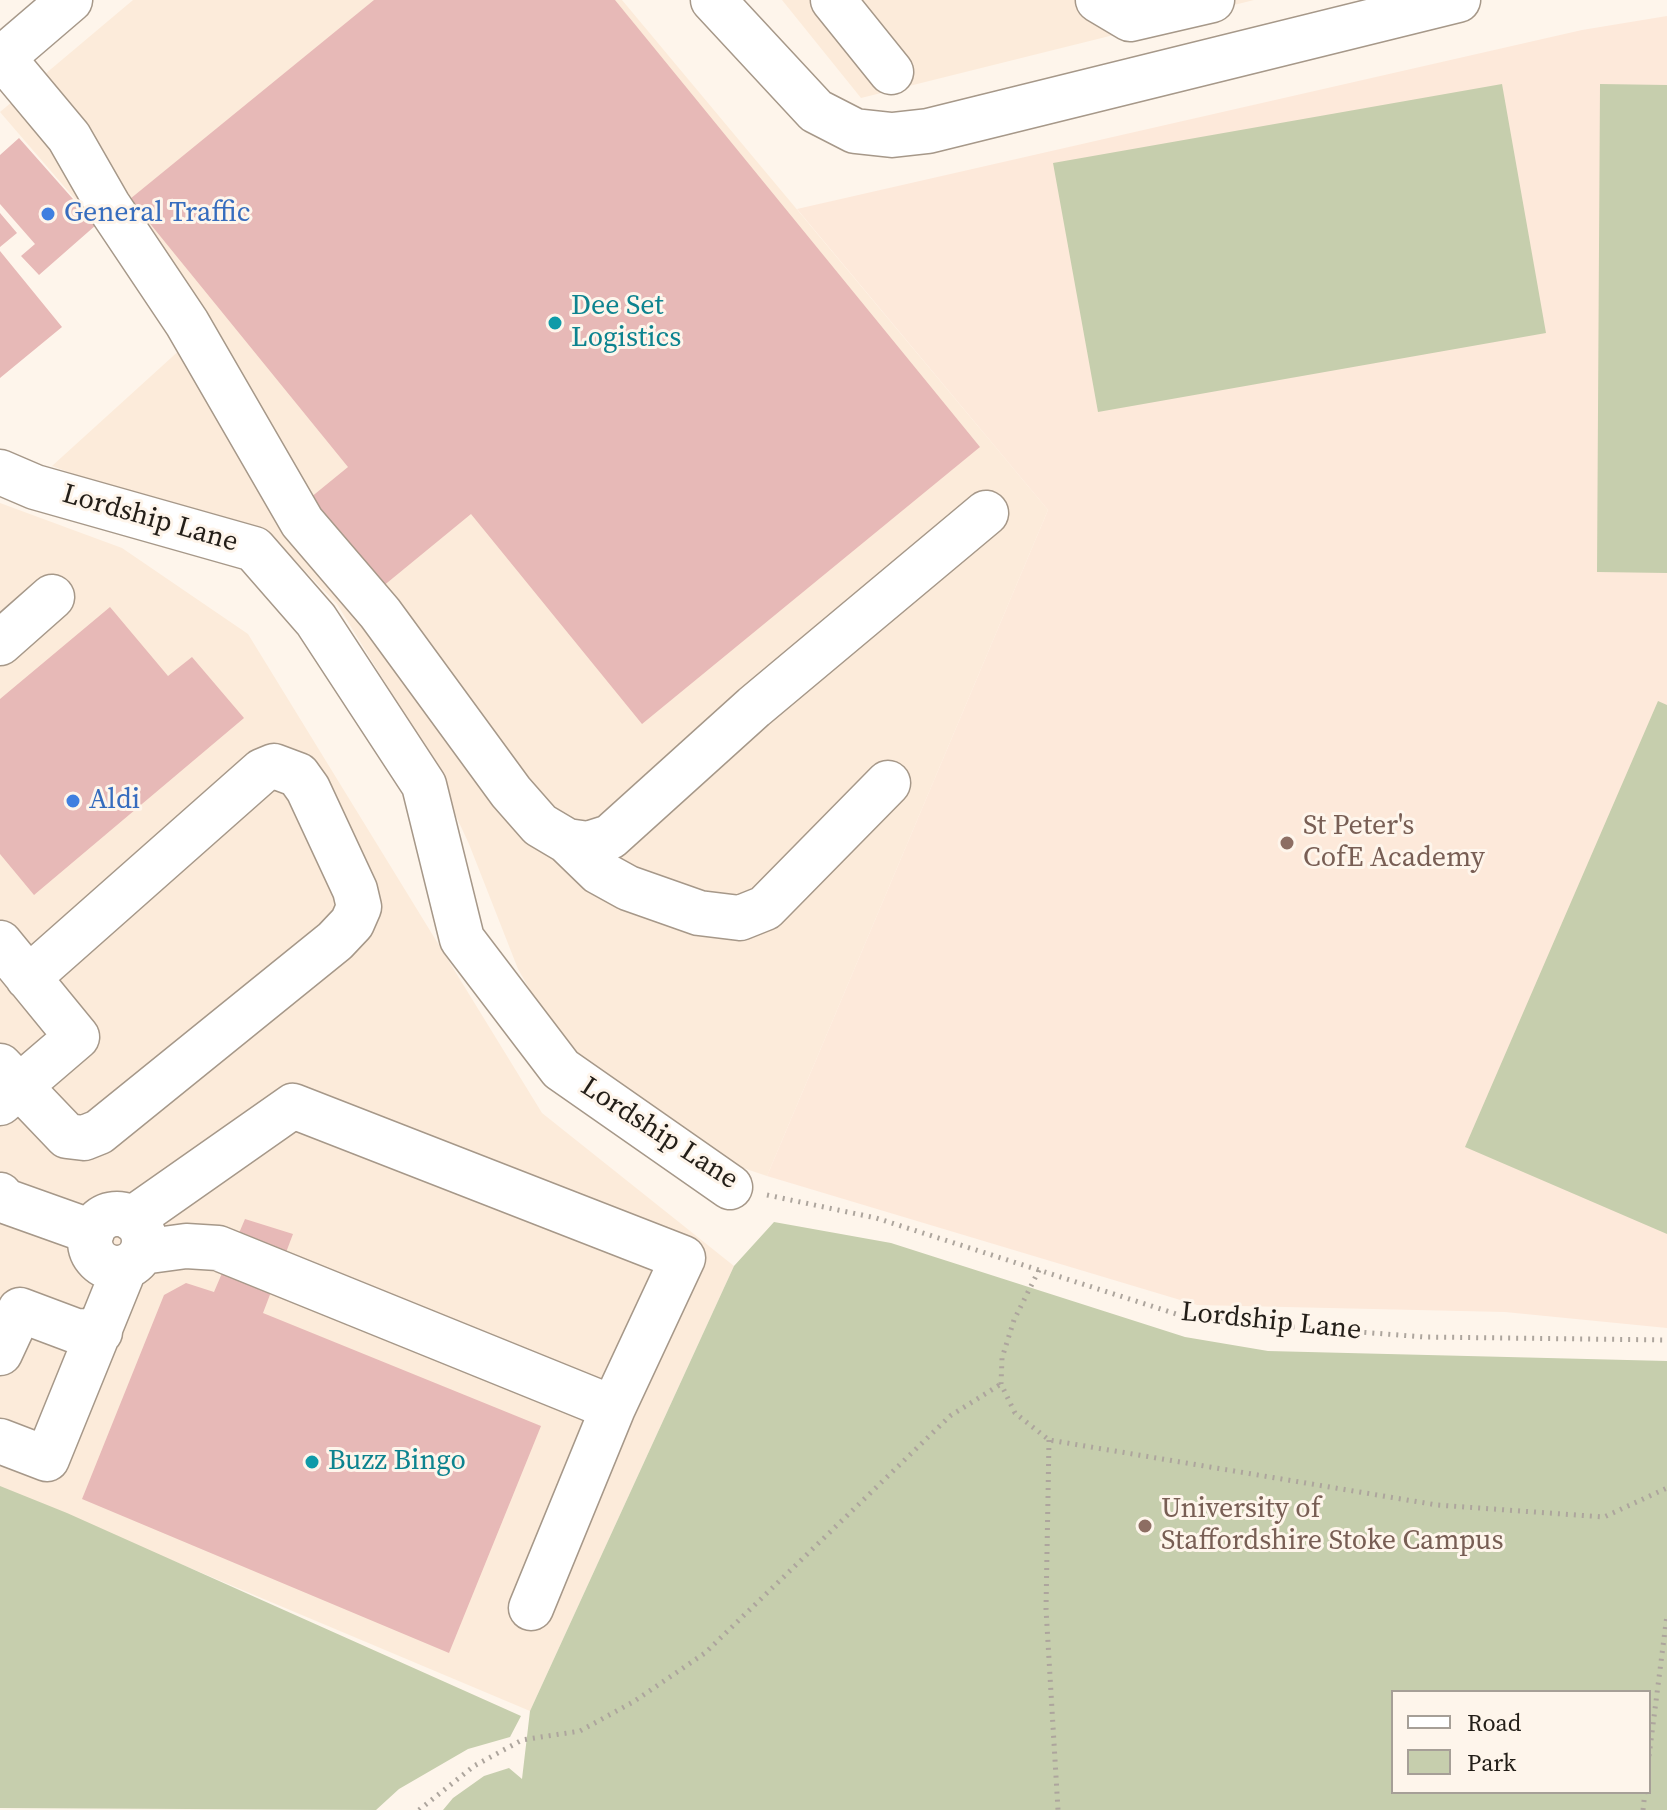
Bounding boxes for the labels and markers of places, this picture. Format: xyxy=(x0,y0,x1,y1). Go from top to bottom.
place label: General Traffic xyxy=(64,197,250,231)
marker: General Traffic xyxy=(39,205,57,223)
place label: Dee Set Logistics xyxy=(571,290,681,356)
marker: Dee Set Logistics xyxy=(546,314,564,332)
place label: Aldi xyxy=(89,784,140,818)
marker: Aldi xyxy=(64,792,82,810)
place label: St Peter's CofE Academy xyxy=(1303,810,1485,876)
marker: St Peter's CofE Academy xyxy=(1278,834,1296,852)
place label: Buzz Bingo xyxy=(328,1445,466,1479)
marker: Buzz Bingo xyxy=(303,1453,321,1471)
place label: University of Staffordshire Stoke Campus xyxy=(1161,1493,1504,1559)
marker: University of Staffordshire Stoke Campus xyxy=(1136,1517,1154,1535)

